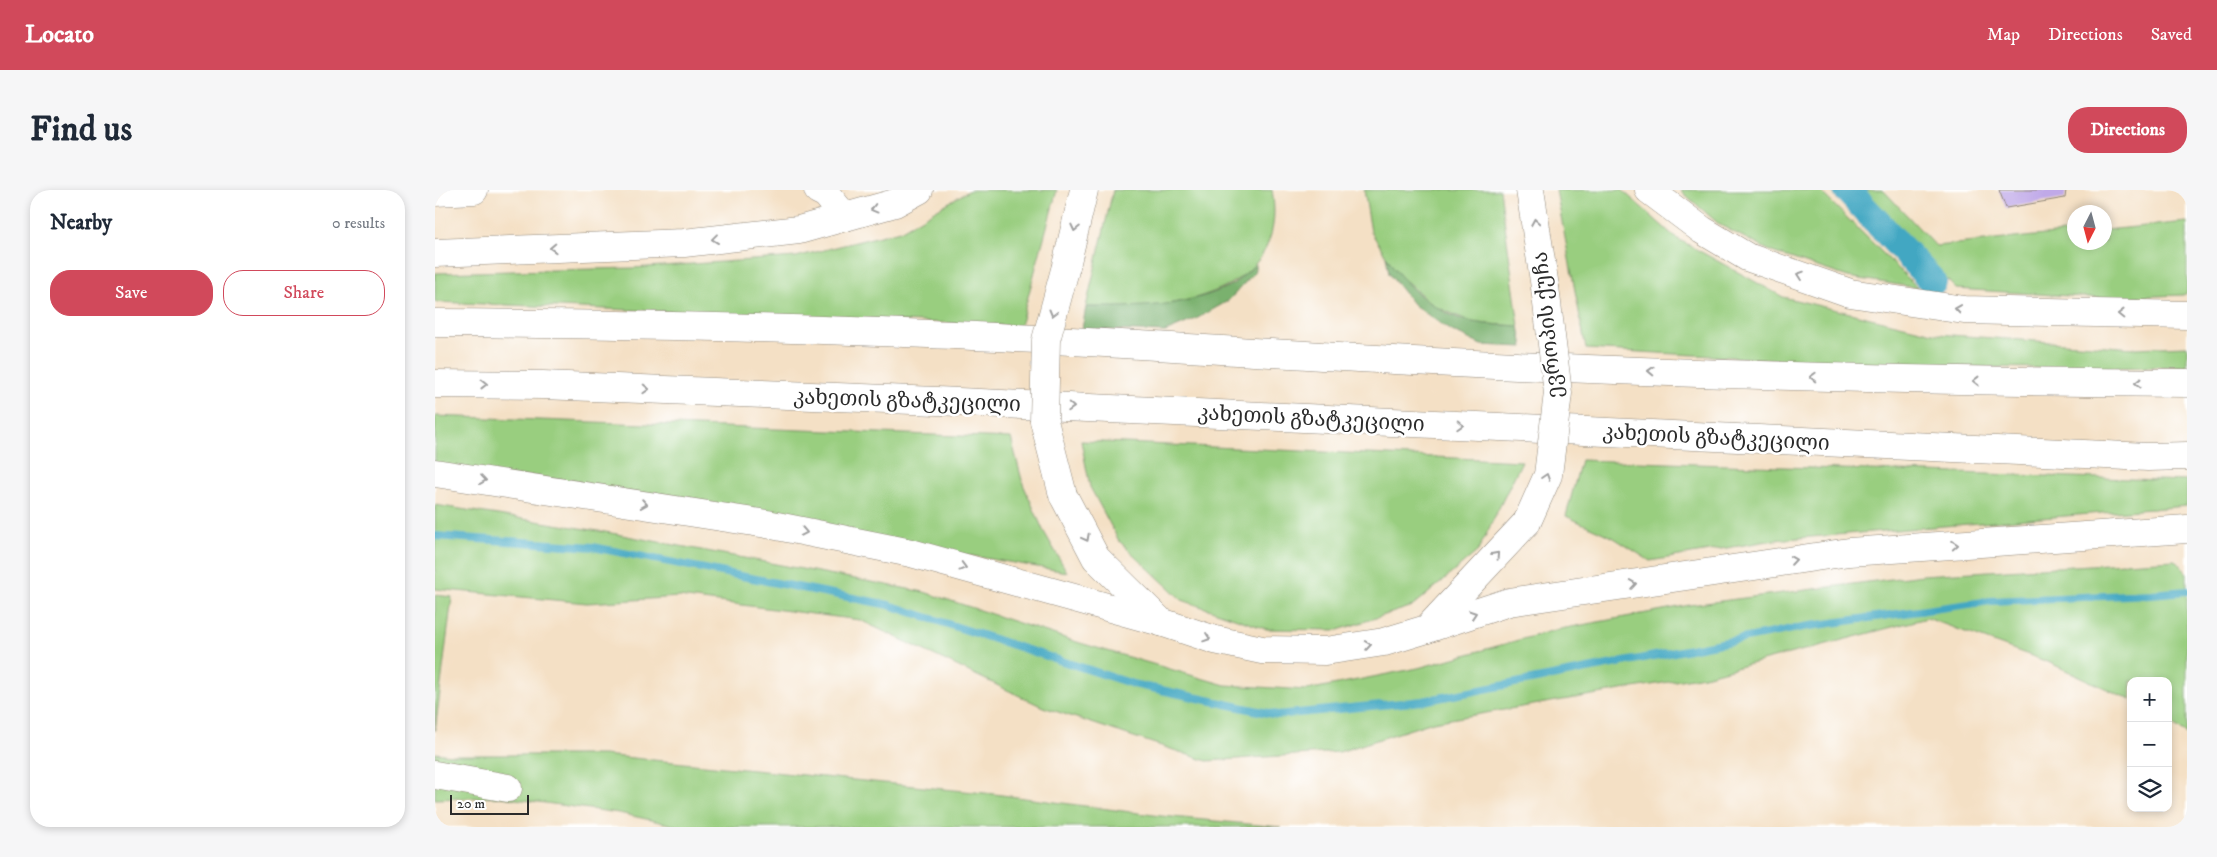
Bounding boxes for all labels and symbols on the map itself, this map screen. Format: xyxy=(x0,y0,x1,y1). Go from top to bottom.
one-way arrow xyxy=(870,203,879,214)
north arrow xyxy=(2067,205,2112,250)
one-way arrow xyxy=(1530,217,1540,226)
one-way arrow xyxy=(1070,224,1081,233)
one-way arrow xyxy=(711,233,719,244)
one-way arrow xyxy=(549,243,557,254)
street label: ევროპის ქუჩა xyxy=(1527,250,1569,399)
one-way arrow xyxy=(1796,271,1805,281)
one-way arrow xyxy=(1954,304,1962,315)
one-way arrow xyxy=(1049,309,1059,317)
one-way arrow xyxy=(2117,309,2125,320)
one-way arrow xyxy=(1647,365,1655,376)
one-way arrow xyxy=(1809,371,1817,382)
one-way arrow xyxy=(1972,376,1980,387)
one-way arrow xyxy=(2134,378,2142,388)
one-way arrow xyxy=(480,379,488,389)
one-way arrow xyxy=(642,384,650,395)
street label: კახეთის გზატკეცილი xyxy=(793,384,1021,418)
street label: კახეთის გზატკეცილი xyxy=(1197,400,1425,438)
one-way arrow xyxy=(1067,401,1075,412)
street label: კახეთის გზატკეცილი xyxy=(1602,419,1830,457)
one-way arrow xyxy=(1457,420,1465,431)
one-way arrow xyxy=(1541,473,1551,482)
one-way arrow xyxy=(480,474,488,485)
one-way arrow xyxy=(640,499,648,509)
one-way arrow xyxy=(800,526,809,536)
one-way arrow xyxy=(1080,533,1090,542)
one-way arrow xyxy=(1951,539,1959,550)
one-way arrow xyxy=(1490,552,1499,561)
one-way arrow xyxy=(1790,555,1798,566)
one-way arrow xyxy=(958,561,966,571)
one-way arrow xyxy=(1628,579,1637,589)
one-way arrow xyxy=(1469,609,1477,619)
one-way arrow xyxy=(1202,632,1211,642)
one-way arrow xyxy=(1363,640,1372,650)
scale bar xyxy=(450,792,529,815)

